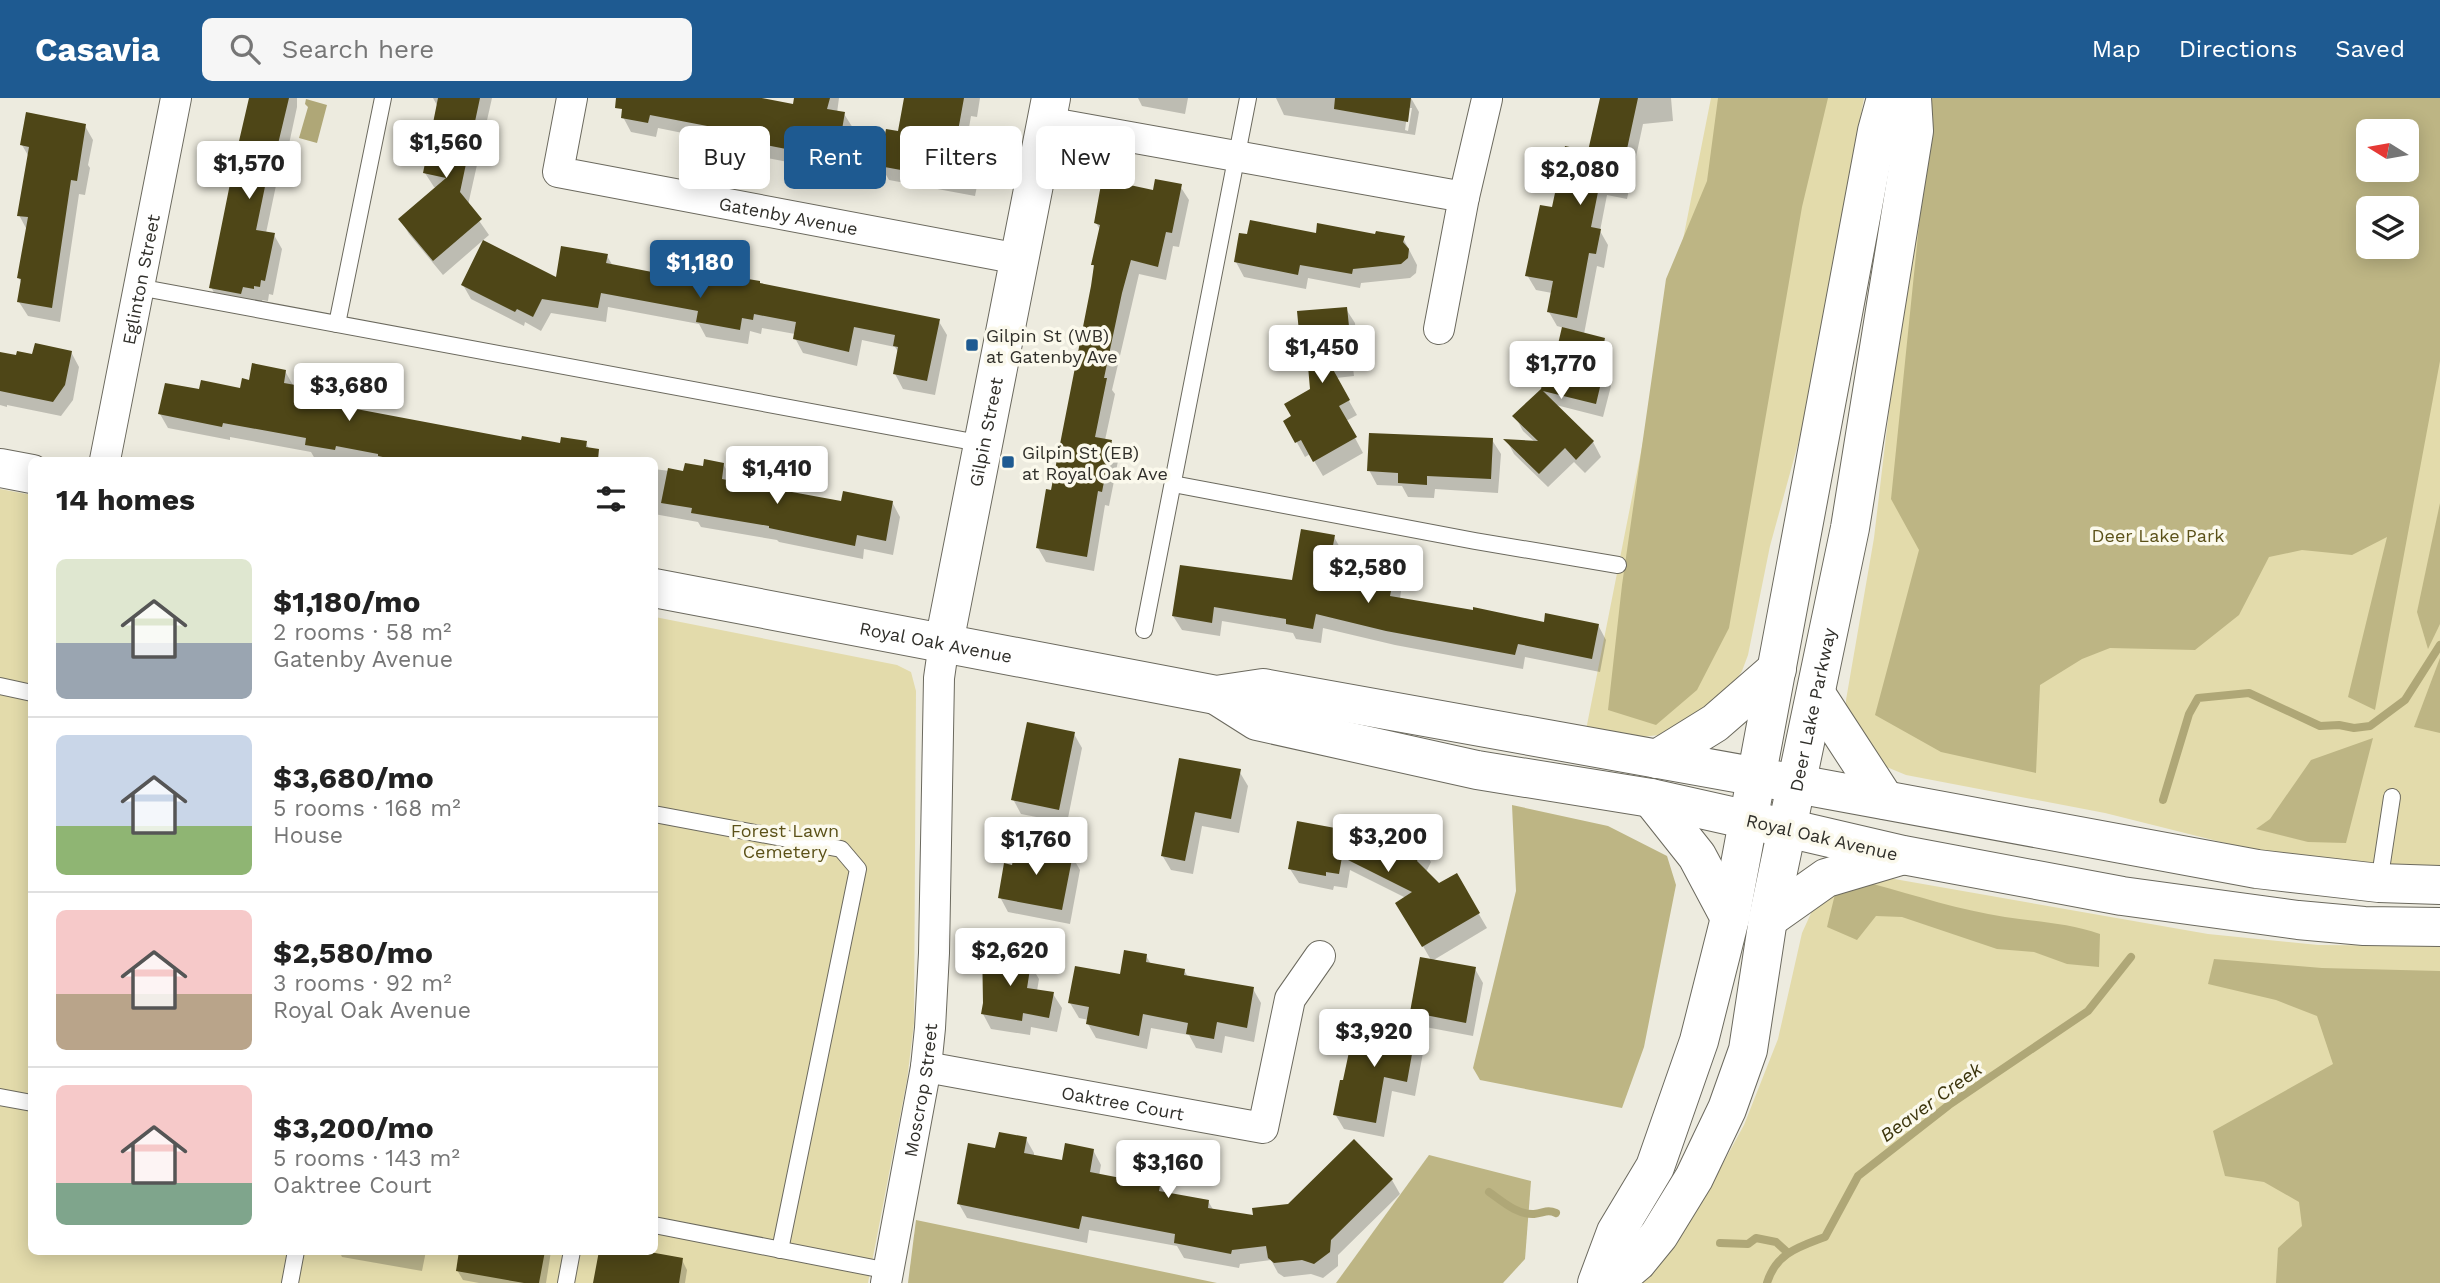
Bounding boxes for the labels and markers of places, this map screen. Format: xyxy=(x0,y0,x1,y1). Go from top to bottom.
pin: $1,560 xyxy=(389,120,503,180)
pin: $1,570 xyxy=(192,141,306,201)
pin: $2,080 xyxy=(1523,148,1637,207)
pin: $1,180 xyxy=(643,240,757,300)
place label: Gilpin St (WB) at Gatenby Ave xyxy=(986,325,1118,367)
pin: $1,450 xyxy=(1265,326,1379,385)
marker: Gilpin St (WB) at Gatenby Ave xyxy=(964,337,980,353)
pin: $1,770 xyxy=(1504,342,1618,401)
pin: $3,680 xyxy=(292,364,406,423)
place label: Gilpin St (EB) at Royal Oak Ave xyxy=(1022,442,1168,484)
pin: $1,410 xyxy=(720,446,834,506)
marker: Gilpin St (EB) at Royal Oak Ave xyxy=(1000,454,1016,470)
pin: $2,580 xyxy=(1311,546,1425,605)
pin: $3,200 xyxy=(1331,814,1445,874)
pin: $1,760 xyxy=(979,818,1093,877)
pin: $2,620 xyxy=(953,928,1067,988)
pin: $3,920 xyxy=(1317,1010,1431,1069)
pin: $3,160 xyxy=(1111,1140,1225,1200)

